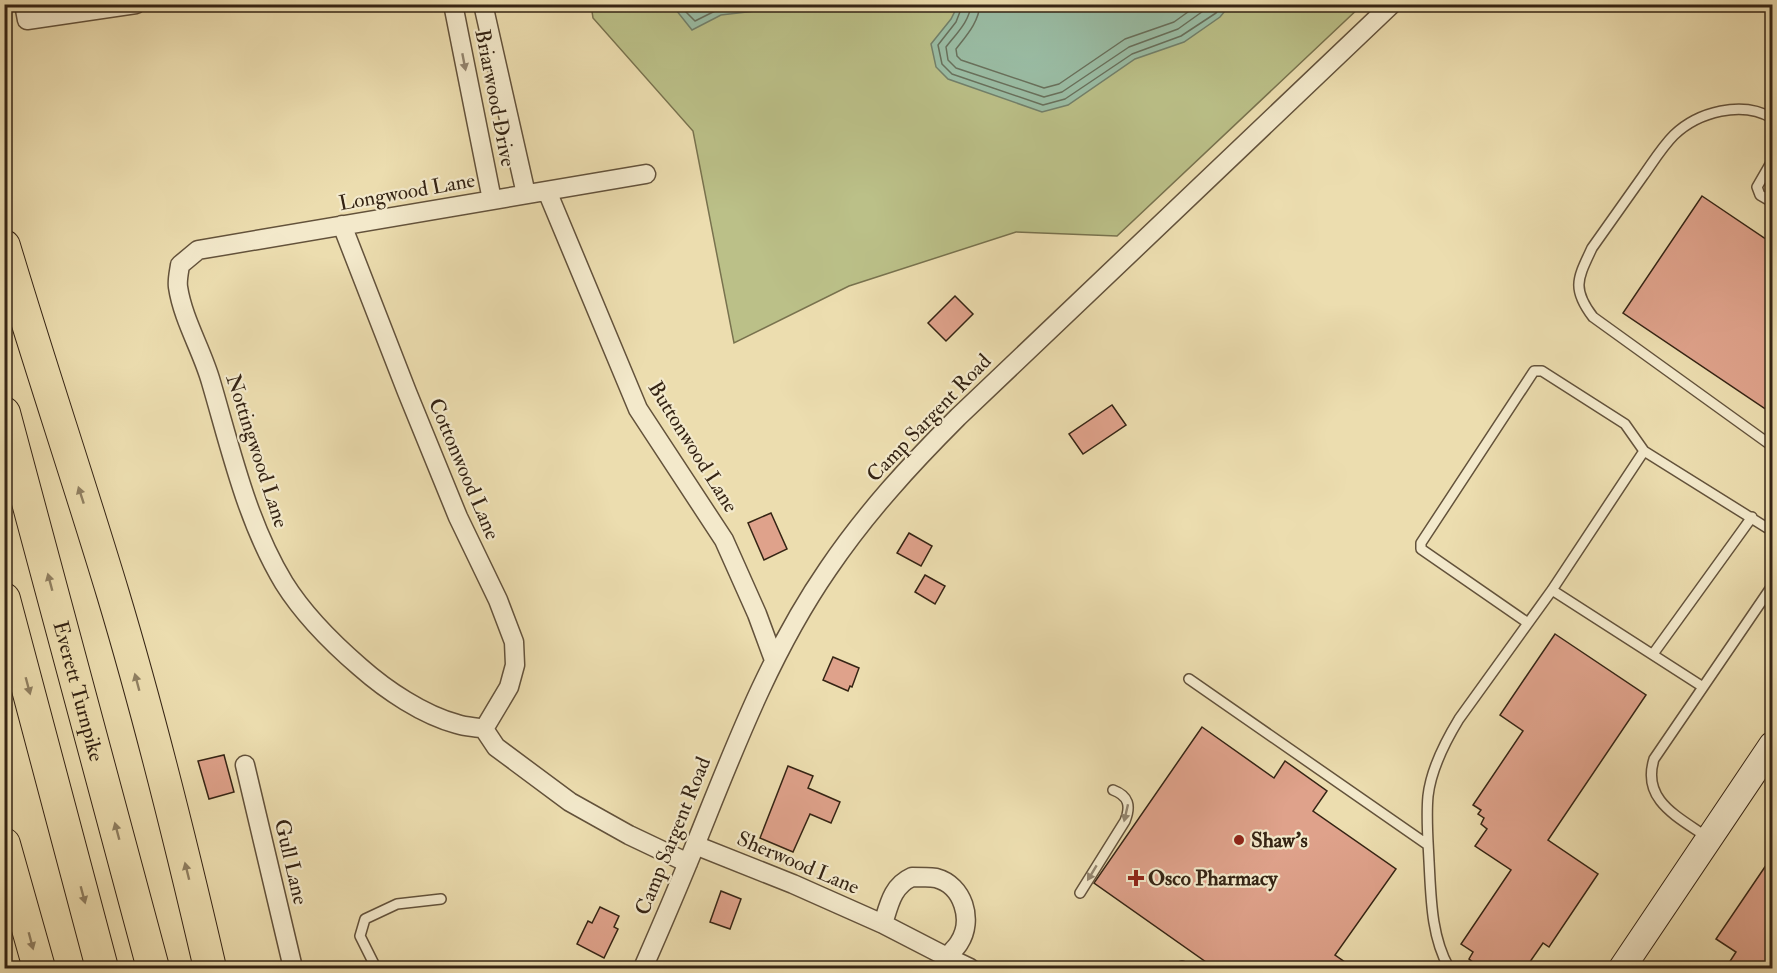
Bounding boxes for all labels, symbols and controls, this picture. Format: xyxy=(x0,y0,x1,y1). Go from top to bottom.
street label: Briarwood Drive xyxy=(468,27,522,169)
one-way arrow xyxy=(460,53,470,71)
street label: Longwood Lane xyxy=(337,167,477,217)
street label: Camp Sargent Road xyxy=(861,348,998,488)
street label: Nottingwood Lane xyxy=(219,371,295,531)
street label: Buttonwood Lane xyxy=(642,376,744,518)
street label: Cottonwood Lane xyxy=(422,394,506,544)
one-way arrow xyxy=(76,486,85,504)
one-way arrow xyxy=(45,572,54,590)
street label: Everett Turnpike xyxy=(47,618,110,765)
one-way arrow xyxy=(131,673,141,691)
one-way arrow xyxy=(24,677,33,695)
street label: Camp Sargent Road xyxy=(629,752,717,919)
one-way arrow xyxy=(1121,804,1131,822)
street label: Gull Lane xyxy=(268,816,314,908)
one-way arrow xyxy=(112,821,122,840)
street label: Sherwood Lane xyxy=(733,825,864,901)
place label: Shaw's xyxy=(1251,827,1308,854)
marker: Shaw's xyxy=(1232,833,1246,847)
one-way arrow xyxy=(181,861,191,880)
one-way arrow xyxy=(1086,865,1097,881)
place label: Osco Pharmacy xyxy=(1148,865,1278,892)
marker: Osco Pharmacy xyxy=(1129,871,1143,885)
one-way arrow xyxy=(78,885,88,904)
one-way arrow xyxy=(27,932,36,950)

